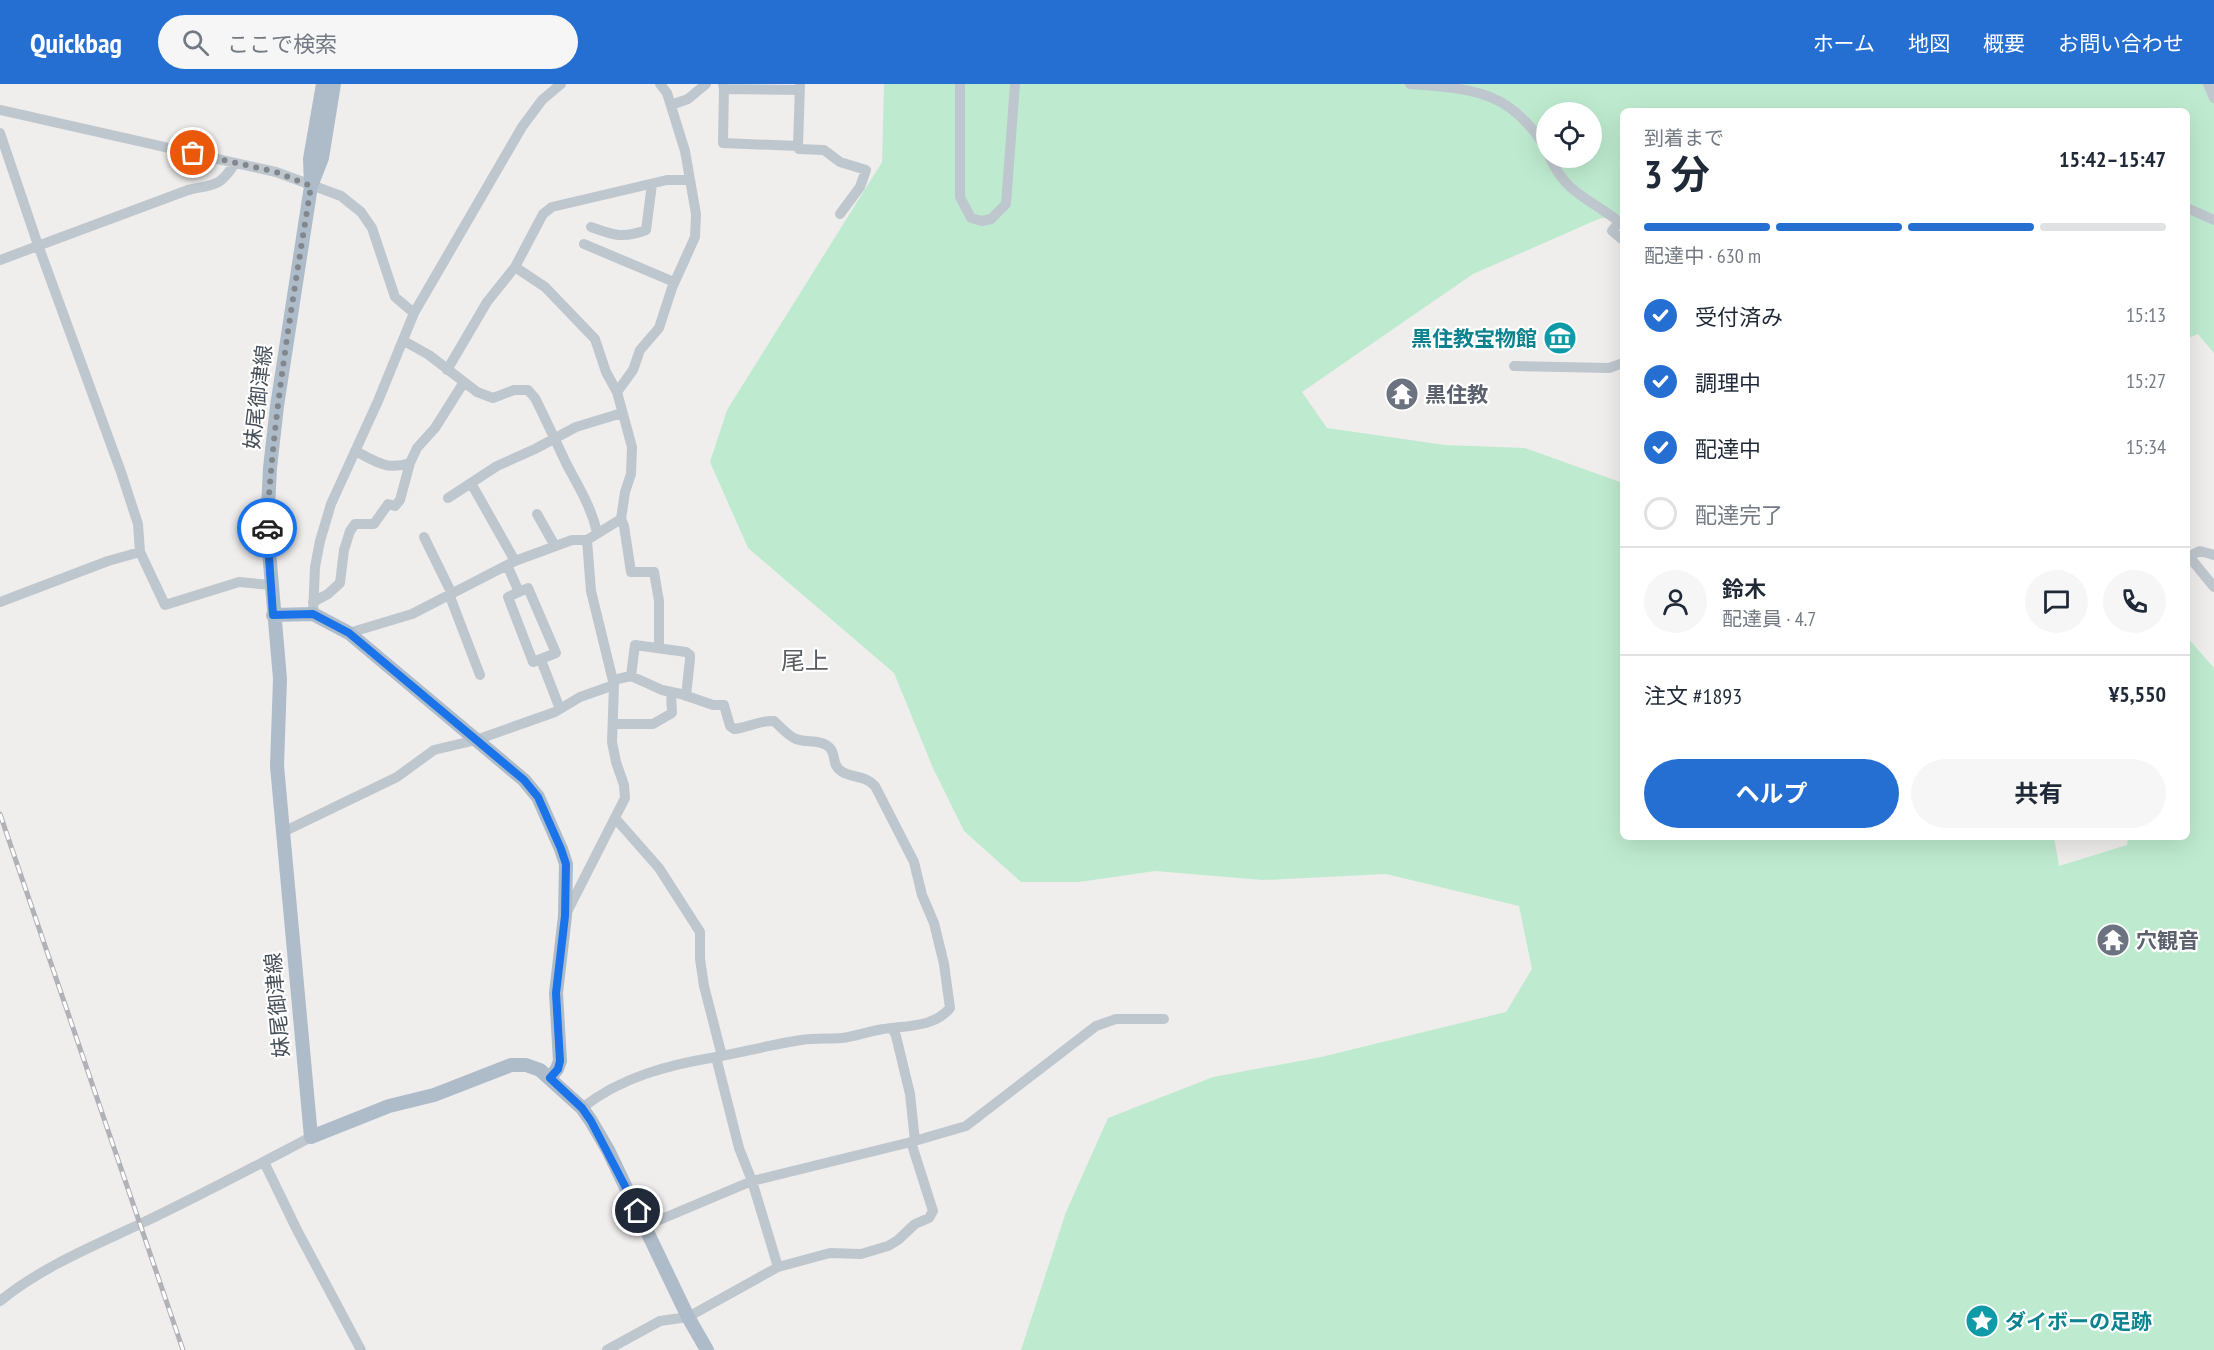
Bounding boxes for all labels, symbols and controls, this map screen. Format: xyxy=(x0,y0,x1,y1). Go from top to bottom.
search box xyxy=(158,15,578,69)
text: Quickbag xyxy=(30,24,122,61)
icon: search xyxy=(179,26,212,59)
text: ここで検索 xyxy=(227,30,337,58)
text: ホーム xyxy=(1813,30,1875,57)
text: 地図 xyxy=(1908,30,1950,57)
text: 概要 xyxy=(1983,30,2025,57)
text: お問い合わせ xyxy=(2058,30,2184,57)
map controls xyxy=(1536,102,1602,168)
button: locate xyxy=(1536,102,1602,168)
text: 到着まで xyxy=(1644,125,1724,151)
pin xyxy=(167,127,218,178)
icon: bag xyxy=(176,136,209,169)
text: 15:42–15:47 xyxy=(2059,145,2166,173)
text: 3 分 xyxy=(1644,148,1710,199)
text: 配達中 · 630 m xyxy=(1644,243,1761,269)
icon: check xyxy=(1644,299,1677,332)
text: 15:13 xyxy=(2126,302,2166,328)
text: 受付済み xyxy=(1695,303,1783,331)
museum icon: 黒住教宝物館 xyxy=(1542,320,1578,356)
place label: 黒住教宝物館 xyxy=(1411,325,1537,352)
street label: 妹尾御津線 xyxy=(238,343,278,451)
icon: check xyxy=(1644,365,1677,398)
text: 15:27 xyxy=(2126,368,2166,394)
text: 調理中 xyxy=(1695,369,1761,397)
temple icon: 黒住教 xyxy=(1384,376,1420,412)
place label: 黒住教 xyxy=(1425,381,1488,408)
icon: check xyxy=(1644,431,1677,464)
text: 15:34 xyxy=(2126,434,2166,460)
text: 配達中 xyxy=(1695,435,1761,463)
courier xyxy=(237,498,297,558)
text: 配達完了 xyxy=(1695,501,1783,529)
icon: car xyxy=(251,512,284,545)
button: person xyxy=(1644,570,1707,633)
button: chat xyxy=(2025,570,2088,633)
button: phone xyxy=(2103,570,2166,633)
text: 鈴木 xyxy=(1722,575,1766,603)
text: 配達員 · 4.7 xyxy=(1722,606,1816,632)
district label: 尾上 xyxy=(781,645,829,676)
text: ¥5,550 xyxy=(2109,680,2166,708)
text: 注文 #1893 xyxy=(1644,682,1742,710)
button: ヘルプ xyxy=(1644,759,1899,828)
button: 共有 xyxy=(1911,759,2166,828)
temple icon: 穴観音 xyxy=(2095,922,2131,958)
place label: 穴観音 xyxy=(2136,927,2199,954)
street label: 妹尾御津線 xyxy=(259,952,295,1058)
pin xyxy=(612,1185,663,1236)
icon: home xyxy=(621,1194,654,1227)
place icon: ダイボーの足跡 xyxy=(1964,1303,2000,1339)
place label: ダイボーの足跡 xyxy=(2005,1308,2152,1335)

